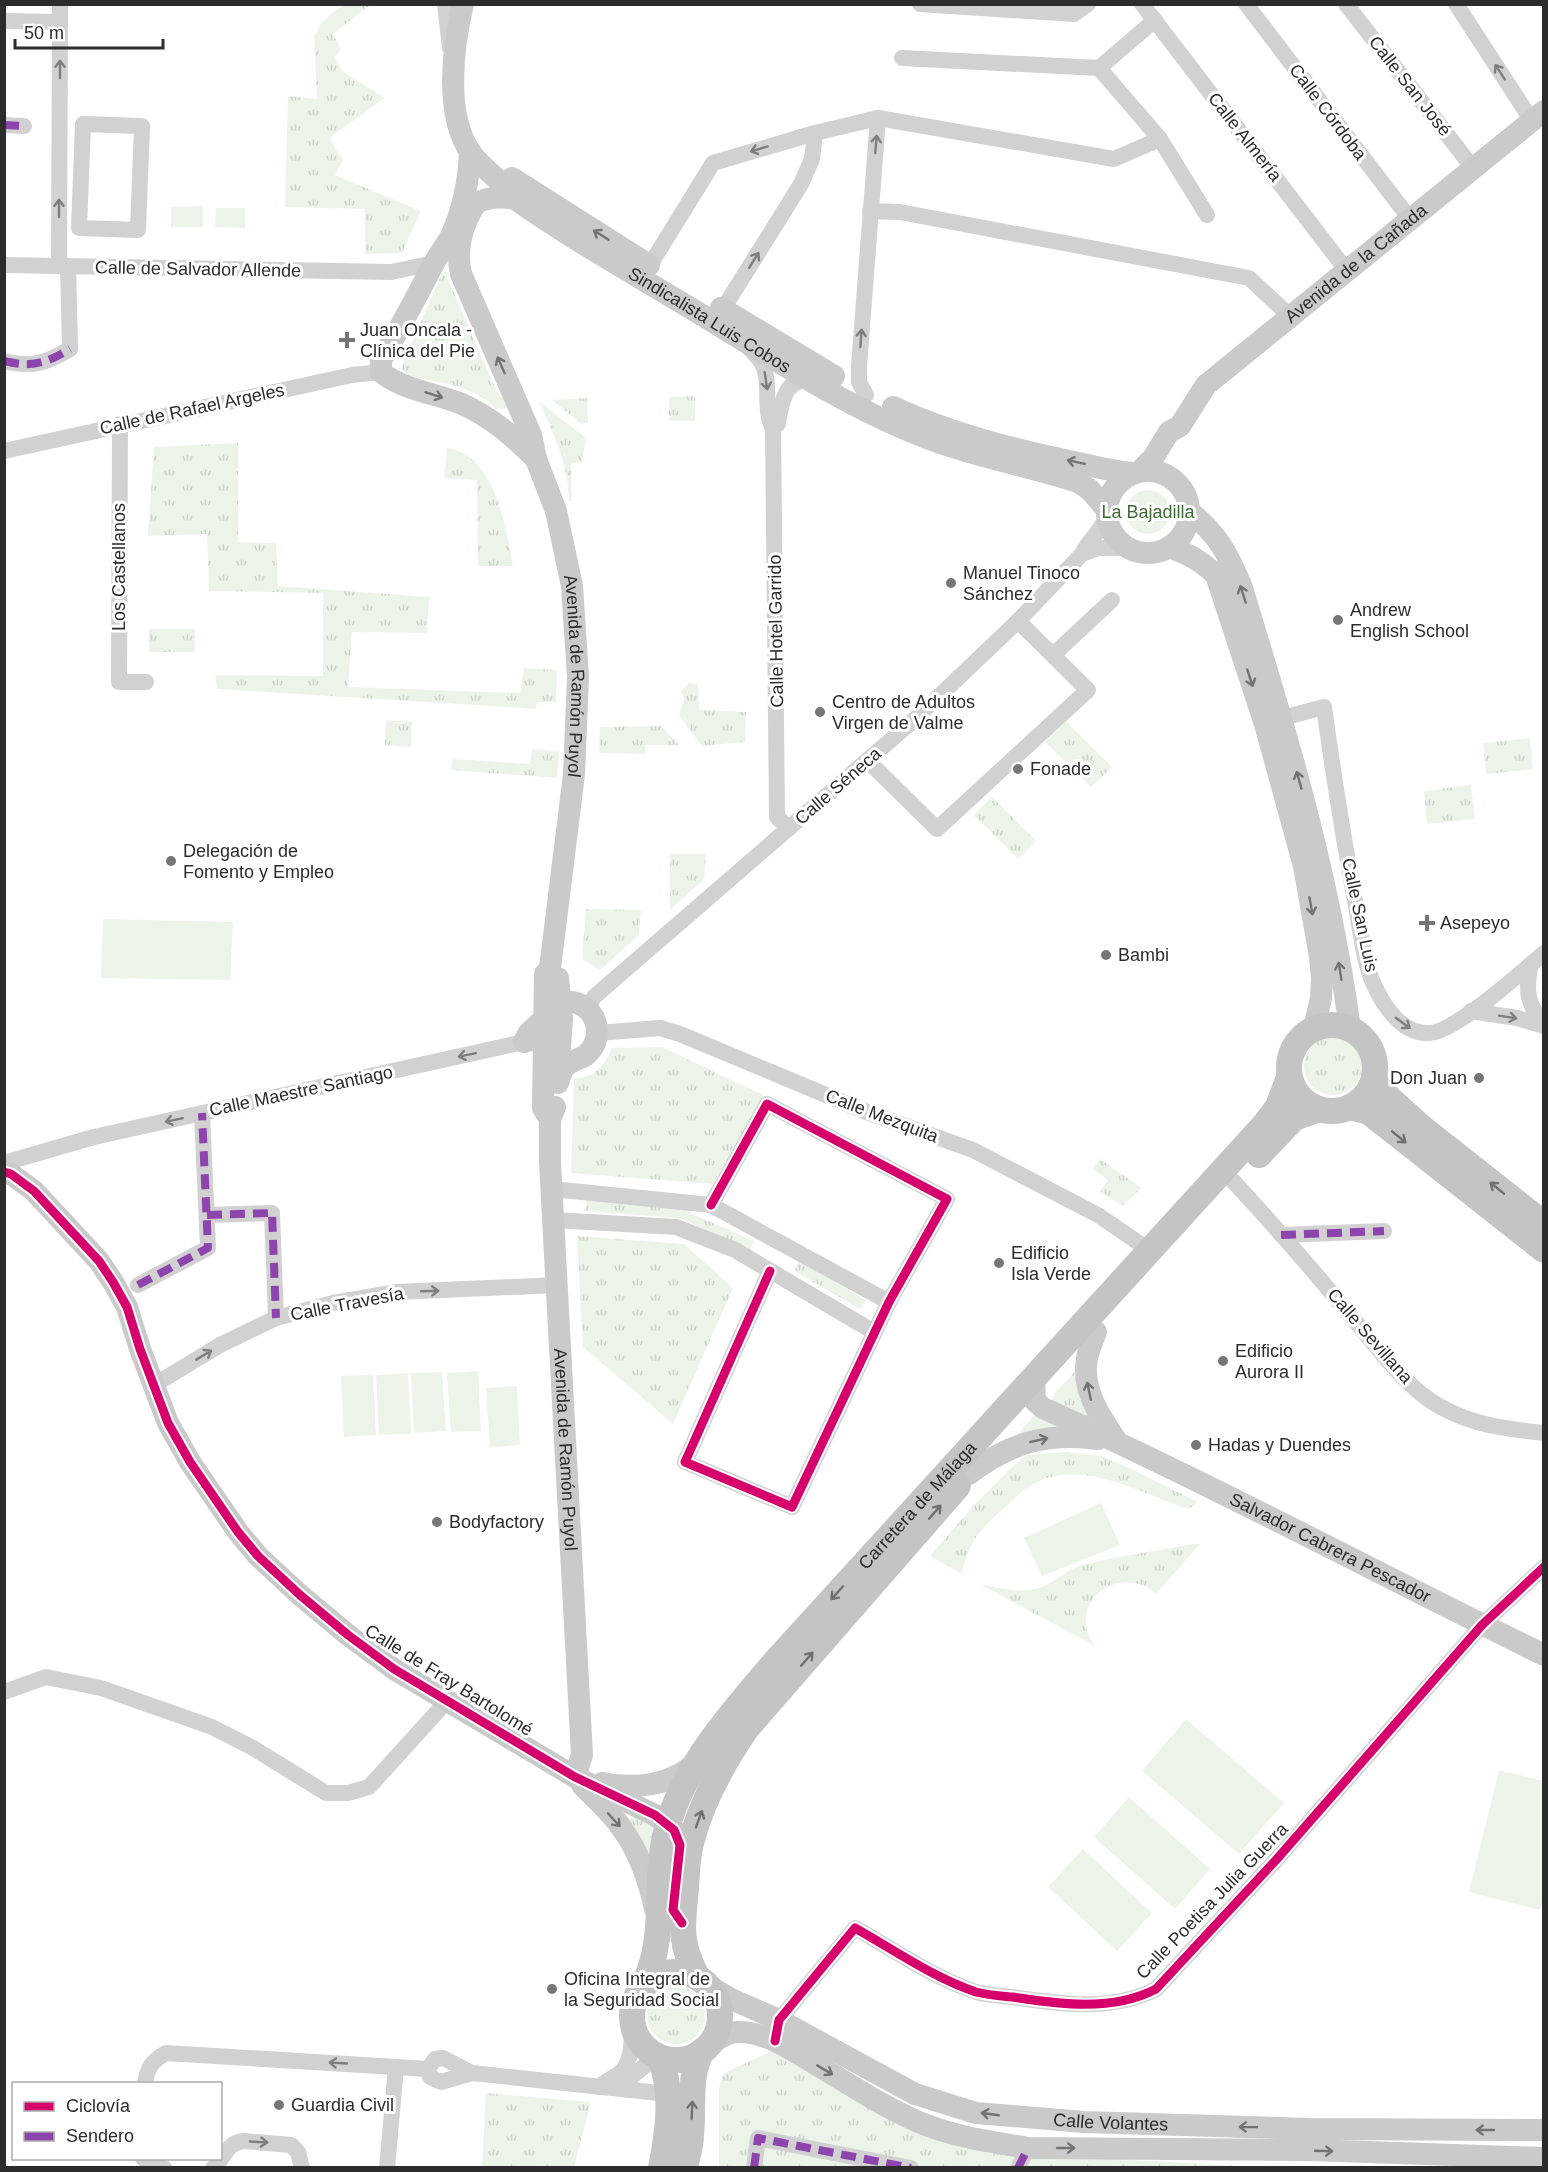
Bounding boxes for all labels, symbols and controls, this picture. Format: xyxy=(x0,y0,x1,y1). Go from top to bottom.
scale bar xyxy=(15,12,164,50)
text: 50 m xyxy=(24,23,64,43)
street label: Calle San José xyxy=(1365,32,1455,140)
one-way arrow xyxy=(54,59,66,79)
street label: Calle Córdoba xyxy=(1285,60,1371,165)
one-way arrow xyxy=(1493,63,1506,80)
street label: Calle Almería xyxy=(1204,89,1286,186)
one-way arrow xyxy=(871,134,882,154)
one-way arrow xyxy=(750,144,769,155)
one-way arrow xyxy=(53,198,65,218)
street label: Avenida de la Cañada xyxy=(1281,199,1432,327)
one-way arrow xyxy=(592,228,609,241)
one-way arrow xyxy=(748,252,760,269)
street label: Calle de Salvador Allende xyxy=(95,257,301,281)
street label: Sindicalista Luis Cobos xyxy=(625,263,794,377)
place label: Juan Oncala - Clínica del Pie xyxy=(360,320,475,361)
one-way arrow xyxy=(856,329,867,349)
marker: Juan Oncala - Clínica del Pie xyxy=(338,331,356,349)
one-way arrow xyxy=(495,357,506,375)
one-way arrow xyxy=(761,370,772,390)
street label: Calle de Rafael Argeles xyxy=(98,380,286,438)
one-way arrow xyxy=(424,390,443,401)
one-way arrow xyxy=(1067,456,1086,467)
park label: La Bajadilla xyxy=(1101,502,1196,522)
street label: Los Castellanos xyxy=(109,503,129,631)
street label: Calle Hotel Garrido xyxy=(765,554,787,708)
place label: Manuel Tinoco Sánchez xyxy=(963,563,1080,604)
street label: Avenida de Ramón Puyol xyxy=(560,573,588,778)
marker: Manuel Tinoco Sánchez xyxy=(944,576,958,590)
one-way arrow xyxy=(1237,585,1248,604)
place label: Andrew English School xyxy=(1350,600,1469,641)
marker: Andrew English School xyxy=(1331,613,1345,627)
one-way arrow xyxy=(1245,668,1256,687)
place label: Centro de Adultos Virgen de Valme xyxy=(832,692,975,733)
marker: Centro de Adultos Virgen de Valme xyxy=(813,705,827,719)
street label: Calle Séneca xyxy=(791,743,886,829)
place label: Fonade xyxy=(1030,759,1091,779)
marker: Fonade xyxy=(1011,762,1025,776)
one-way arrow xyxy=(1293,771,1304,790)
place label: Delegación de Fomento y Empleo xyxy=(183,841,334,882)
marker: Delegación de Fomento y Empleo xyxy=(164,854,178,868)
street label: Calle San Luis xyxy=(1338,856,1382,974)
one-way arrow xyxy=(1306,896,1317,916)
place label: Asepeyo xyxy=(1440,913,1510,933)
marker: Asepeyo xyxy=(1418,914,1436,932)
place label: Bambi xyxy=(1118,945,1169,965)
marker: Bambi xyxy=(1099,948,1113,962)
one-way arrow xyxy=(1334,962,1345,981)
one-way arrow xyxy=(1498,1011,1517,1022)
one-way arrow xyxy=(1395,1017,1411,1029)
one-way arrow xyxy=(457,1050,477,1061)
street label: Calle Maestre Santiago xyxy=(207,1062,395,1120)
place label: Don Juan xyxy=(1390,1068,1467,1088)
marker: Don Juan xyxy=(1472,1071,1486,1085)
street label: Calle Mezquita xyxy=(823,1085,942,1147)
one-way arrow xyxy=(164,1114,183,1126)
one-way arrow xyxy=(1391,1130,1406,1144)
one-way arrow xyxy=(1490,1181,1506,1194)
place label: Edificio Isla Verde xyxy=(1011,1243,1091,1284)
marker: Edificio Isla Verde xyxy=(992,1256,1006,1270)
street label: Calle Travesía xyxy=(289,1283,406,1325)
one-way arrow xyxy=(419,1285,439,1296)
street label: Calle Sevillana xyxy=(1323,1285,1417,1388)
place label: Edificio Aurora II xyxy=(1235,1341,1304,1382)
one-way arrow xyxy=(195,1348,212,1360)
street label: Avenida de Ramón Puyol xyxy=(550,1348,581,1551)
marker: Edificio Aurora II xyxy=(1216,1354,1230,1368)
one-way arrow xyxy=(1083,1382,1095,1401)
one-way arrow xyxy=(1029,1434,1049,1445)
place label: Hadas y Duendes xyxy=(1208,1435,1351,1455)
street label: Carretera de Málaga xyxy=(854,1437,981,1573)
marker: Hadas y Duendes xyxy=(1189,1438,1203,1452)
street label: Salvador Cabrera Pescador xyxy=(1227,1489,1434,1607)
one-way arrow xyxy=(928,1505,942,1520)
place label: Bodyfactory xyxy=(449,1512,544,1532)
marker: Bodyfactory xyxy=(430,1515,444,1529)
one-way arrow xyxy=(830,1586,844,1601)
street label: Calle de Fray Bartolomé xyxy=(361,1620,537,1740)
one-way arrow xyxy=(800,1651,813,1667)
one-way arrow xyxy=(694,1811,705,1829)
one-way arrow xyxy=(607,1812,622,1827)
street label: Calle Poetisa Julia Guerra xyxy=(1132,1818,1293,1983)
place label: Oficina Integral de la Seguridad Social xyxy=(564,1969,719,2010)
marker: Oficina Integral de la Seguridad Social xyxy=(545,1982,559,1996)
one-way arrow xyxy=(328,2058,348,2069)
one-way arrow xyxy=(816,2064,833,2076)
legend xyxy=(12,2082,222,2160)
place label: Guardia Civil xyxy=(291,2095,394,2115)
text: Ciclovía xyxy=(66,2096,131,2116)
marker: Guardia Civil xyxy=(272,2098,286,2112)
one-way arrow xyxy=(687,2100,698,2120)
one-way arrow xyxy=(981,2109,1001,2120)
street label: Calle Volantes xyxy=(1052,2109,1169,2135)
one-way arrow xyxy=(1239,2121,1259,2132)
one-way arrow xyxy=(1476,2124,1496,2136)
text: Sendero xyxy=(66,2126,134,2146)
one-way arrow xyxy=(249,2136,269,2147)
one-way arrow xyxy=(1056,2142,1076,2154)
one-way arrow xyxy=(1314,2145,1334,2157)

